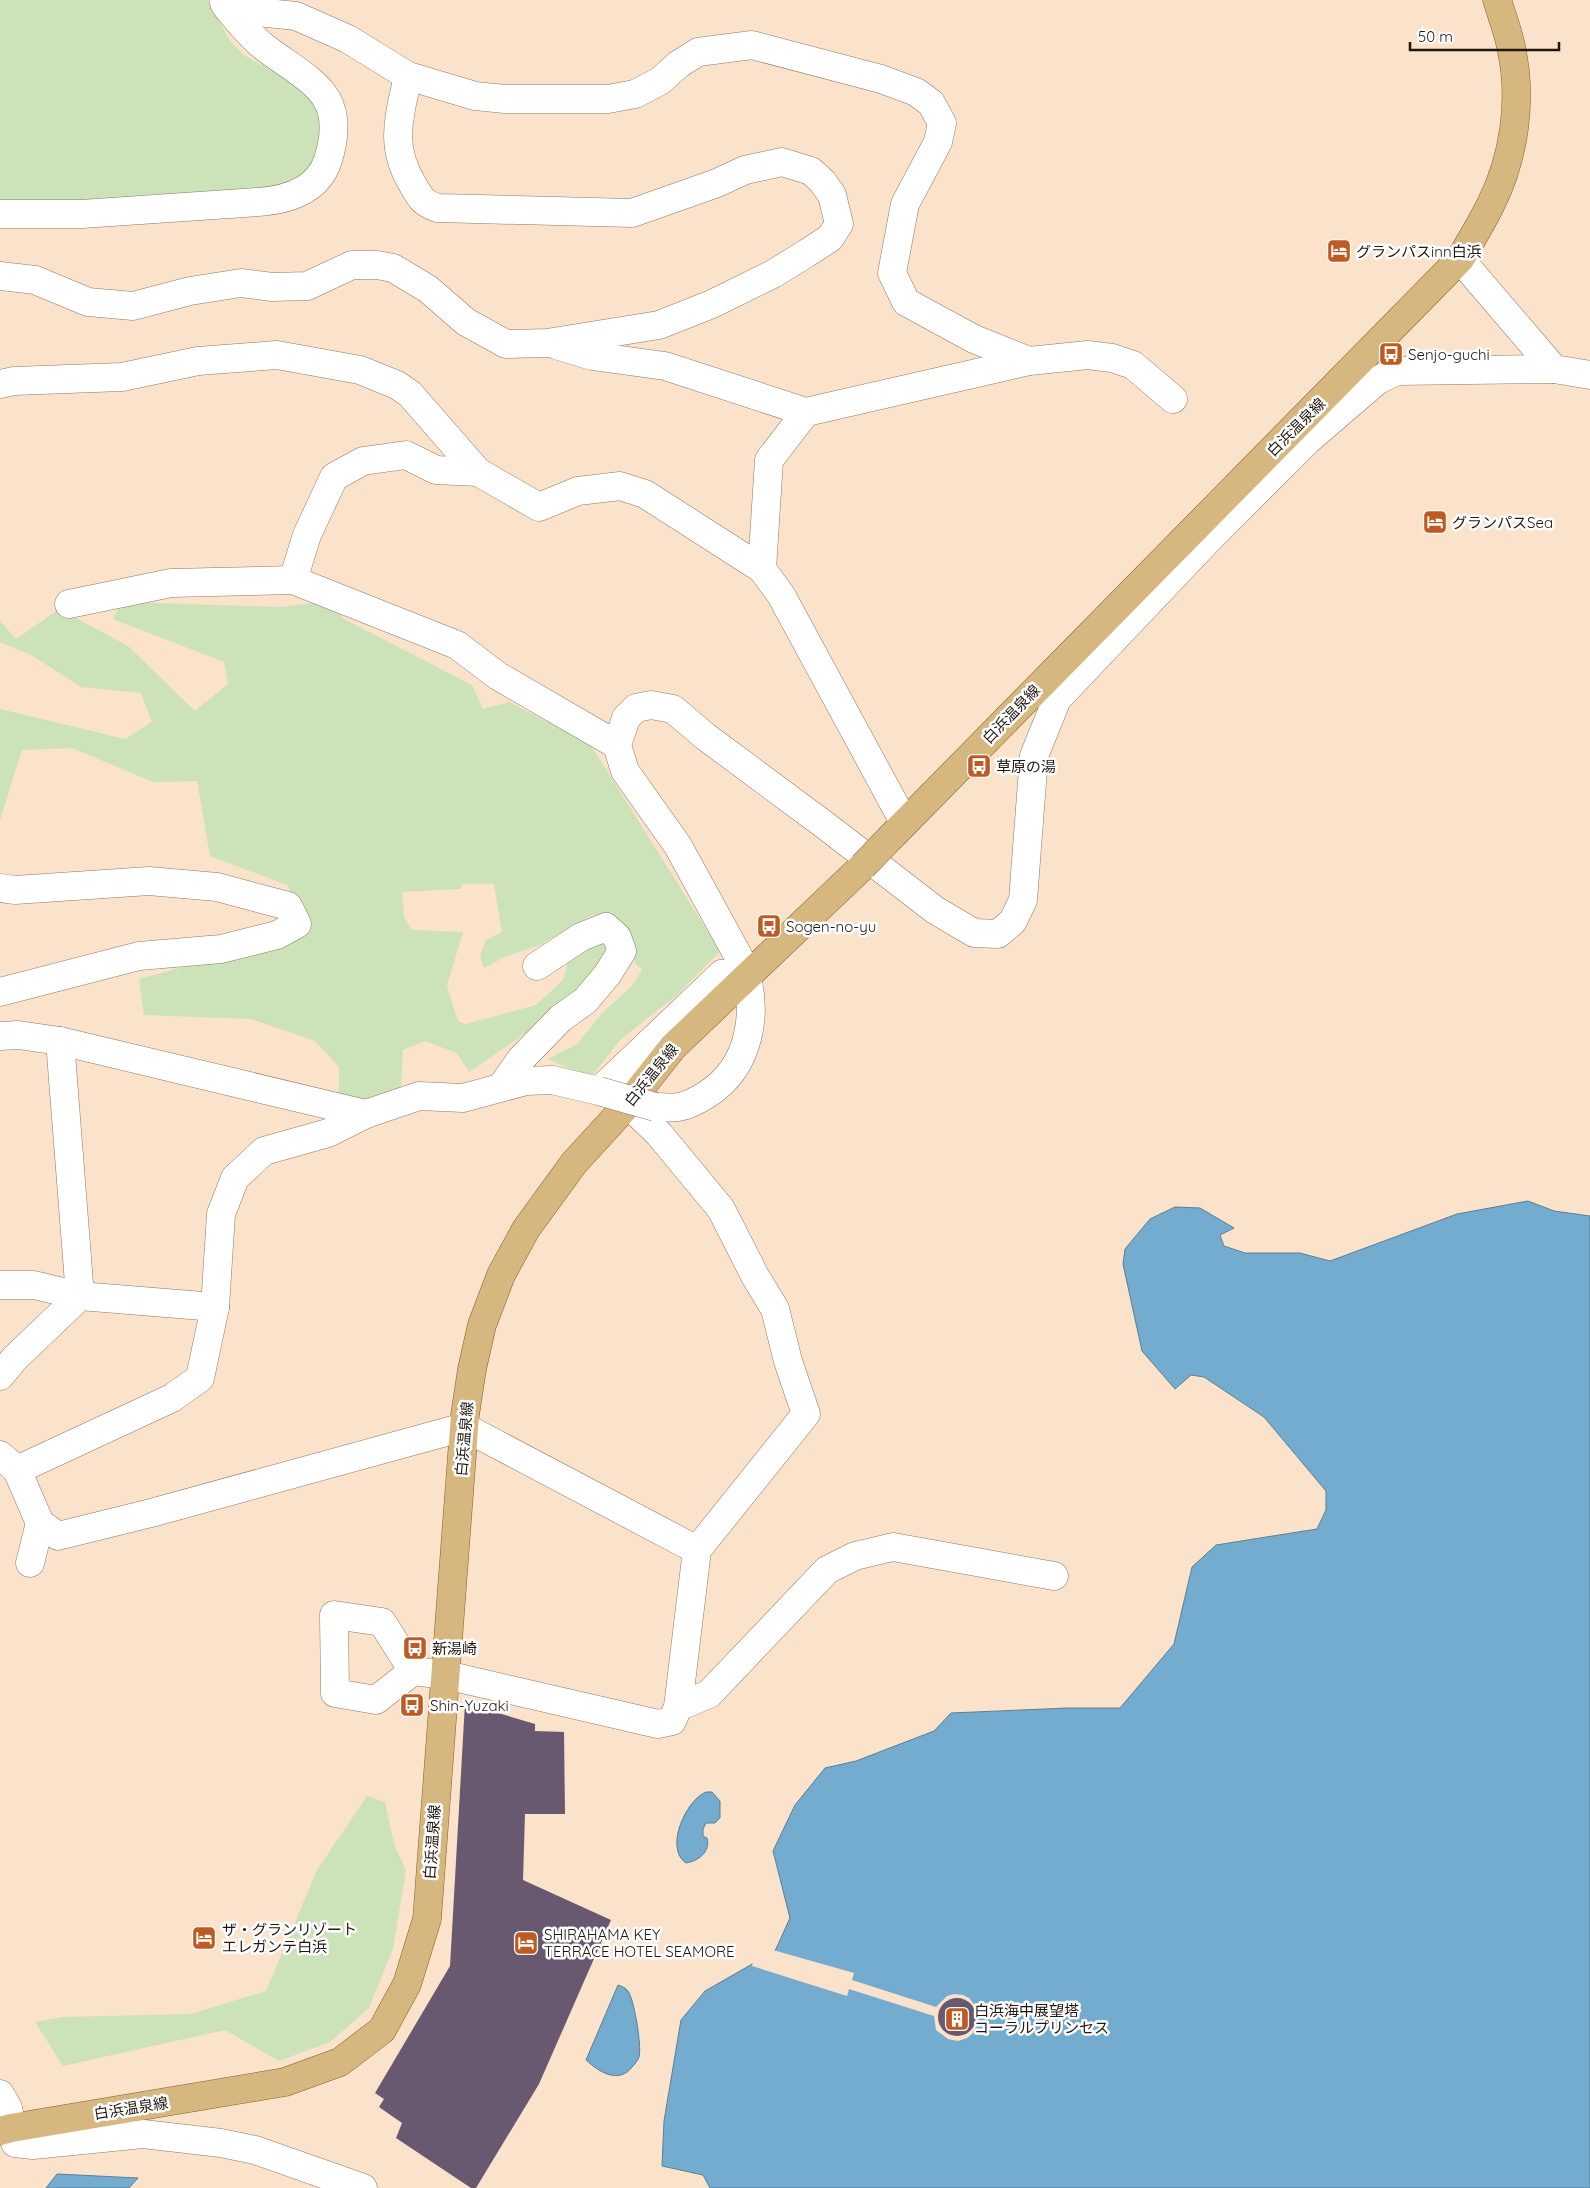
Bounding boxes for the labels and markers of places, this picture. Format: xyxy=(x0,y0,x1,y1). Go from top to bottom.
hotel icon: グランパスinn白浜 xyxy=(1326,238,1352,264)
place label: グランパスinn白浜 xyxy=(1356,242,1482,261)
bus stop icon: Senjo-guchi xyxy=(1378,341,1404,367)
place label: Senjo-guchi xyxy=(1408,345,1490,364)
hotel icon: グランパスSea xyxy=(1422,509,1448,535)
place label: グランパスSea xyxy=(1452,513,1553,532)
bus stop icon: 草原の湯 xyxy=(966,753,992,779)
place label: 草原の湯 xyxy=(996,757,1056,776)
bus stop icon: Sogen-no-yu xyxy=(756,913,782,939)
place label: Sogen-no-yu xyxy=(786,917,876,936)
bus stop icon: 新湯崎 xyxy=(402,1635,428,1661)
place label: 新湯崎 xyxy=(432,1639,477,1658)
bus stop icon: Shin-Yuzaki xyxy=(399,1692,425,1718)
place label: Shin-Yuzaki xyxy=(430,1696,509,1715)
place label: ザ・グランリゾート エレガンテ白浜 xyxy=(222,1920,357,1956)
hotel icon: ザ・グランリゾート エレガンテ白浜 xyxy=(191,1925,217,1951)
place label: SHIRAHAMA KEY TERRACE HOTEL SEAMORE xyxy=(544,1925,735,1961)
hotel icon: SHIRAHAMA KEY TERRACE HOTEL SEAMORE xyxy=(513,1930,539,1956)
place label: 白浜海中展望塔 コーラルプリンセス xyxy=(974,2001,1109,2037)
building icon: 白浜海中展望塔 コーラルプリンセス xyxy=(944,2006,970,2032)

